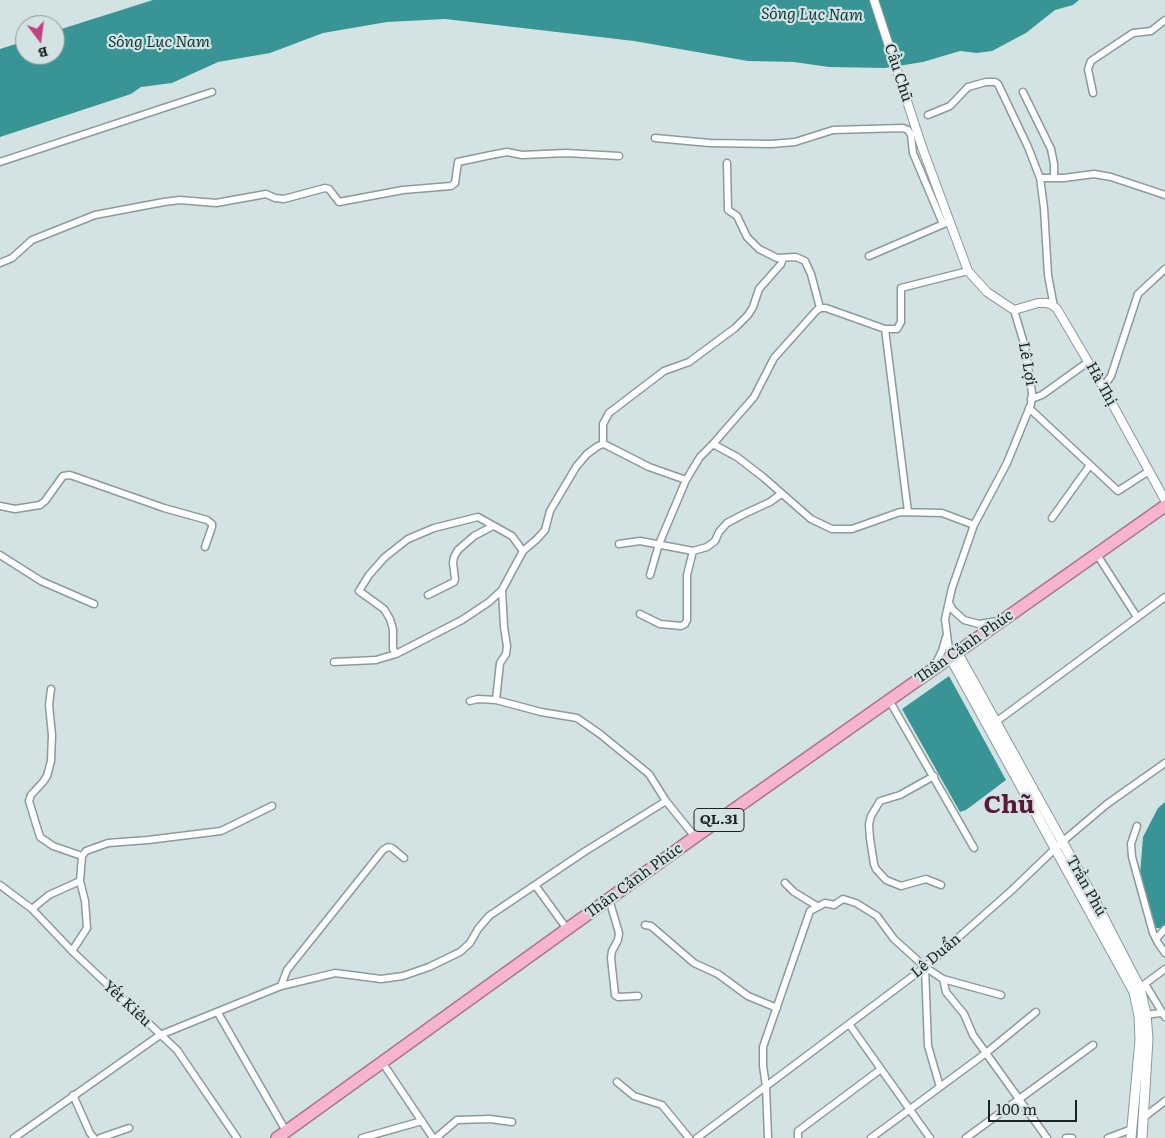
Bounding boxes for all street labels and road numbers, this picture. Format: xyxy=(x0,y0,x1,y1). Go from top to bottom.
street label: Cầu Chũ xyxy=(880,42,916,104)
street label: Lê Lợi xyxy=(1014,341,1040,387)
street label: Hà Thị xyxy=(1082,359,1120,409)
street label: Thân Cảnh Phúc xyxy=(911,606,1017,688)
road number: QL.31 xyxy=(694,808,744,832)
street label: Thân Cảnh Phúc xyxy=(582,840,686,922)
street label: Trần Phú xyxy=(1062,852,1110,920)
street label: Lê Duẩn xyxy=(908,930,964,982)
street label: Yết Kiêu xyxy=(99,977,155,1031)

